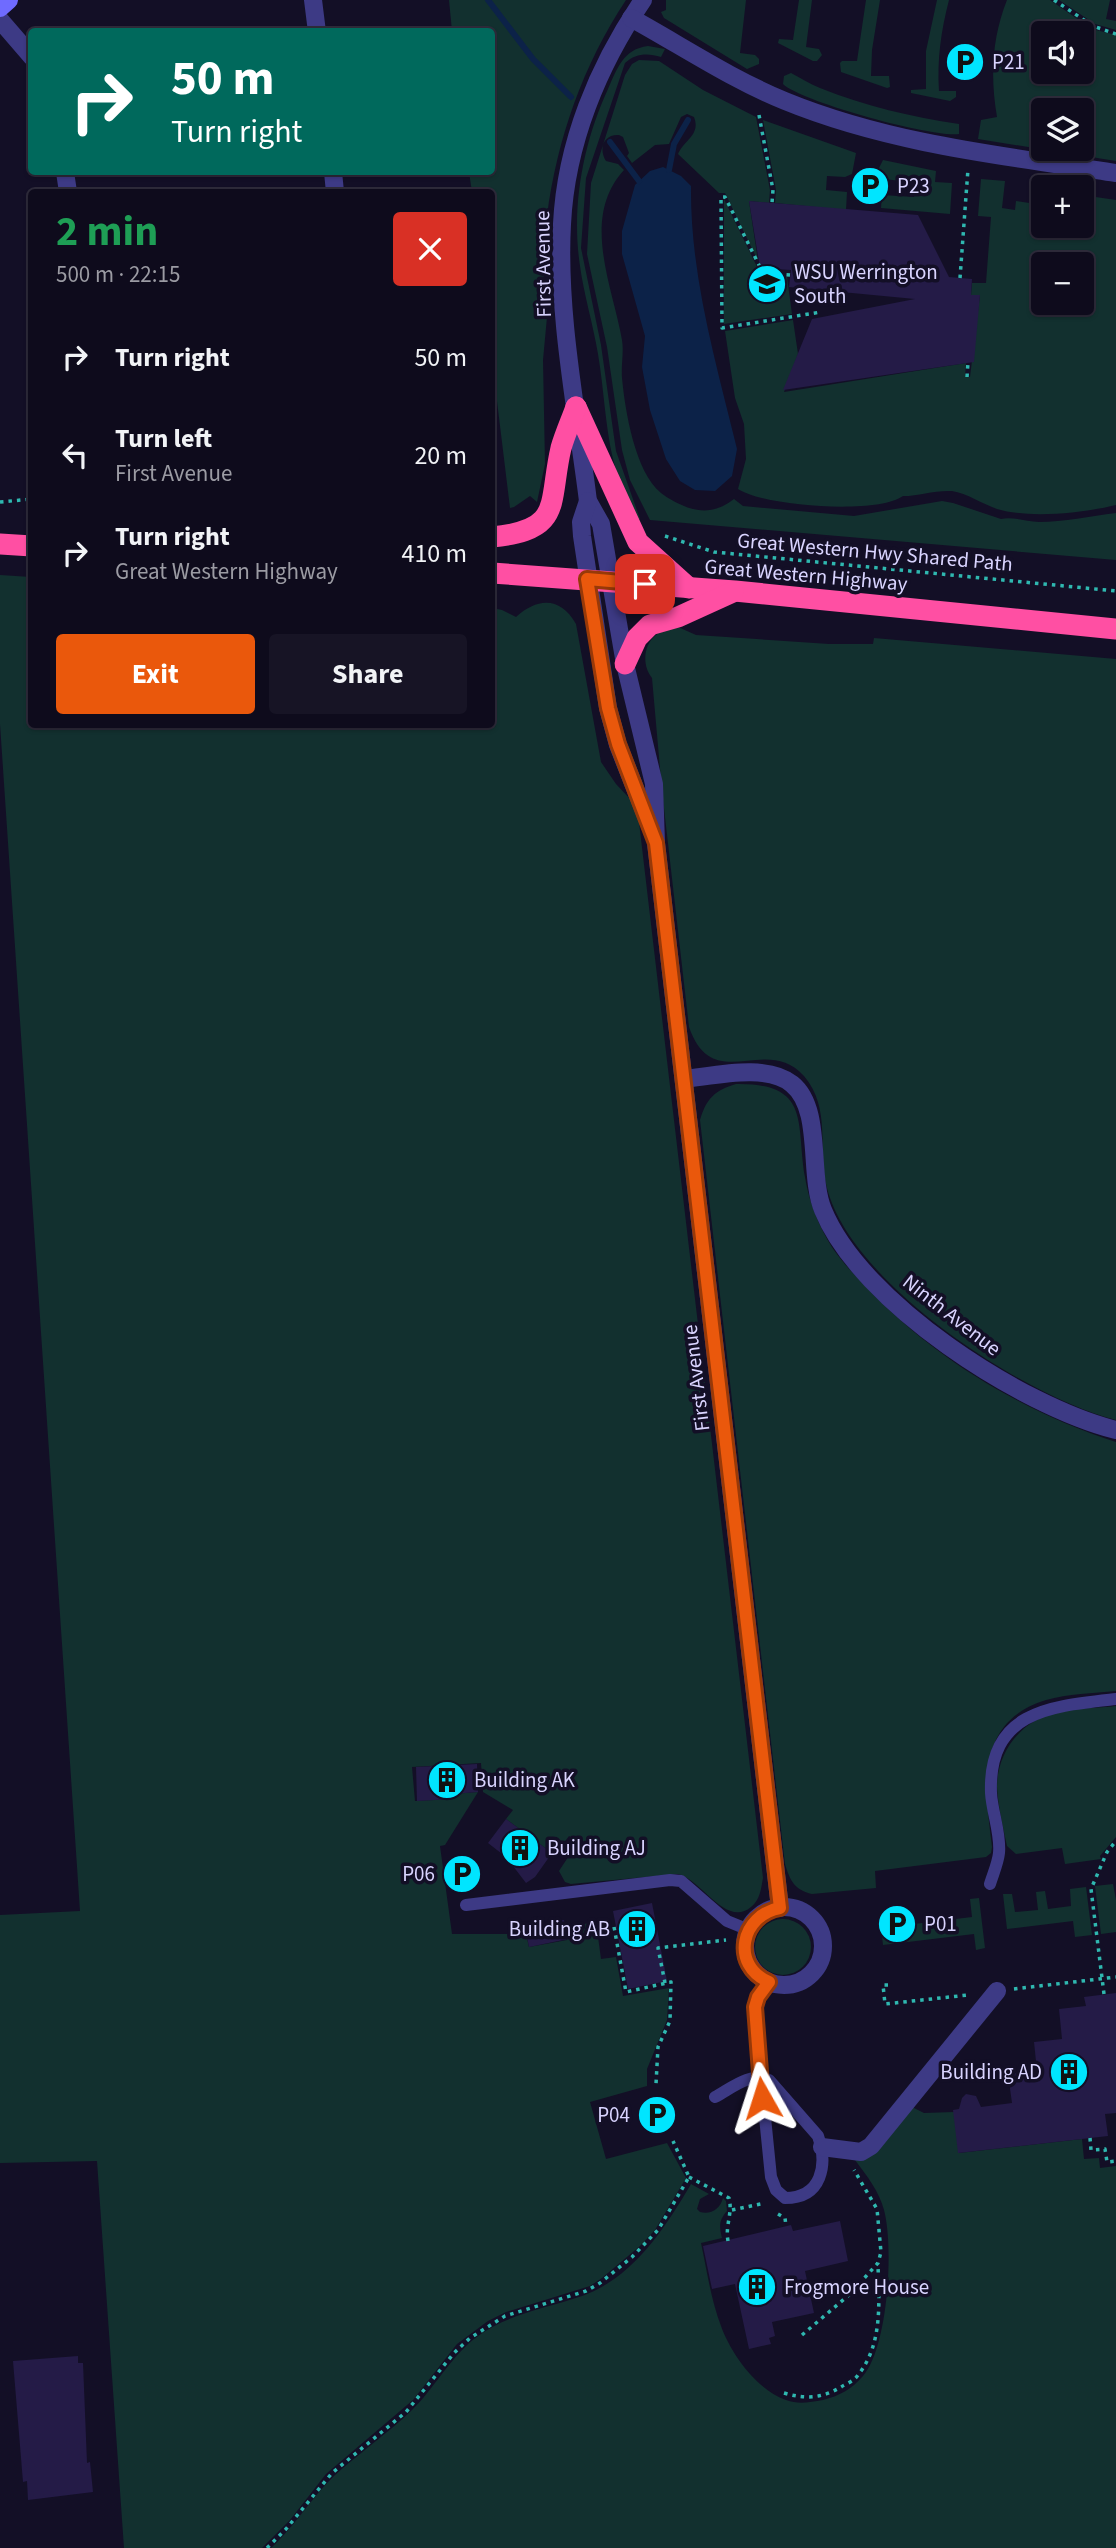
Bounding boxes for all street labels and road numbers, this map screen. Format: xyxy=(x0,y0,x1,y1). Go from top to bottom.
street label: First Avenue xyxy=(527,210,559,318)
street label: Great Western Hwy Shared Path xyxy=(736,525,1014,579)
street label: Great Western Highway xyxy=(703,551,909,599)
street label: Ninth Avenue xyxy=(896,1267,1008,1363)
street label: First Avenue xyxy=(675,1323,717,1433)

